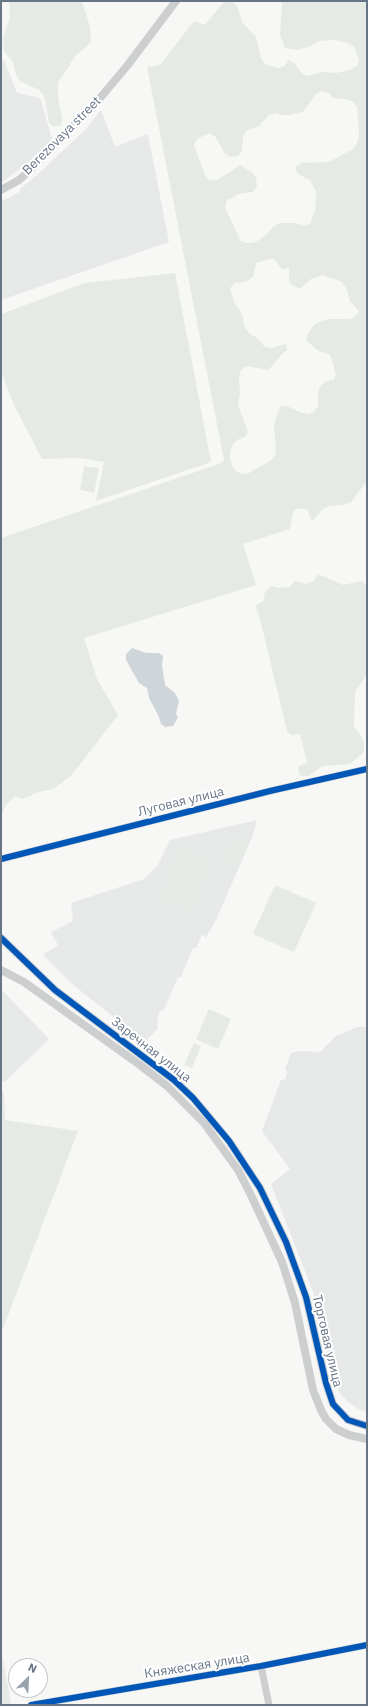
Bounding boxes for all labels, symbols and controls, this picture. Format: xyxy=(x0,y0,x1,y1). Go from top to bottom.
street label: Berezovaya street xyxy=(20,94,104,178)
street label: Луговая улица xyxy=(136,784,226,820)
street label: Заречная улица xyxy=(108,1014,194,1086)
street label: Торговая улица xyxy=(309,1293,345,1389)
street label: Княжеская улица xyxy=(143,1650,251,1682)
north arrow xyxy=(8,1658,48,1698)
text: N xyxy=(26,1660,39,1676)

